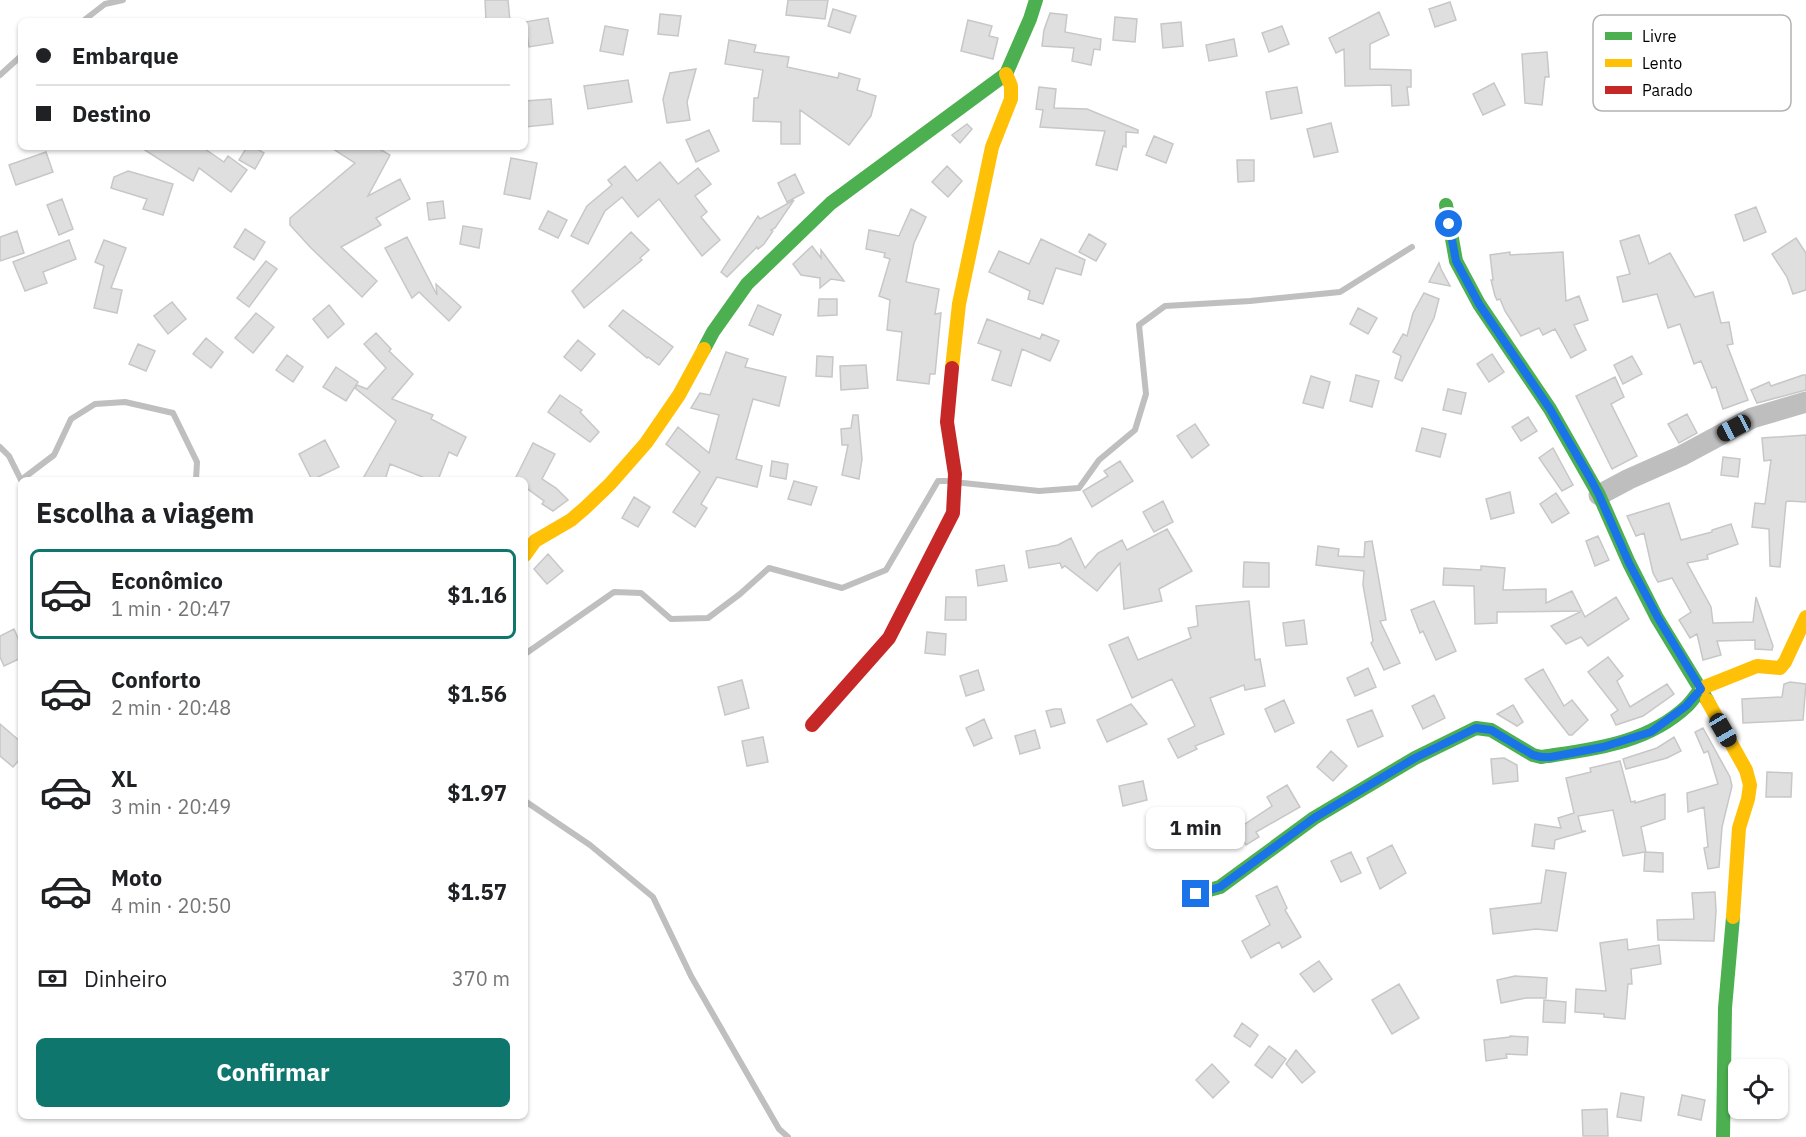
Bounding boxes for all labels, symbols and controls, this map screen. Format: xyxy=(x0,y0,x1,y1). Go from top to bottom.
legend xyxy=(1593,15,1791,111)
text: Livre xyxy=(1642,26,1677,46)
text: Embarque xyxy=(72,41,179,70)
text: Lento xyxy=(1642,53,1682,73)
text: Parado xyxy=(1642,80,1693,100)
text: Destino xyxy=(72,99,151,128)
route start xyxy=(1435,210,1462,237)
car xyxy=(1714,412,1754,444)
text: Escolha a viagem xyxy=(36,495,254,530)
text: Econômico xyxy=(111,566,223,595)
icon: car xyxy=(39,567,93,621)
text: $1.16 xyxy=(447,580,507,609)
text: 1 min · 20:47 xyxy=(111,595,231,622)
text: Conforto xyxy=(111,665,201,694)
icon: car xyxy=(39,666,93,720)
text: $1.56 xyxy=(447,679,507,708)
text: 2 min · 20:48 xyxy=(111,694,231,721)
car xyxy=(1706,710,1740,750)
text: XL xyxy=(111,764,137,793)
icon: car xyxy=(39,765,93,819)
text: $1.97 xyxy=(447,778,507,807)
text: 3 min · 20:49 xyxy=(111,793,231,820)
callout: 1 min xyxy=(1146,807,1246,849)
text: 1 min xyxy=(1169,814,1222,841)
text: Moto xyxy=(111,863,162,892)
icon: car xyxy=(39,864,93,918)
text: $1.57 xyxy=(447,877,507,906)
route end xyxy=(1182,880,1209,907)
text: 4 min · 20:50 xyxy=(111,892,231,919)
icon: cash xyxy=(36,962,69,995)
text: Dinheiro xyxy=(84,964,167,993)
text: 370 m xyxy=(452,965,510,992)
button: Confirmar xyxy=(36,1038,510,1107)
map controls xyxy=(1728,1059,1788,1119)
button: locate xyxy=(1728,1059,1788,1119)

